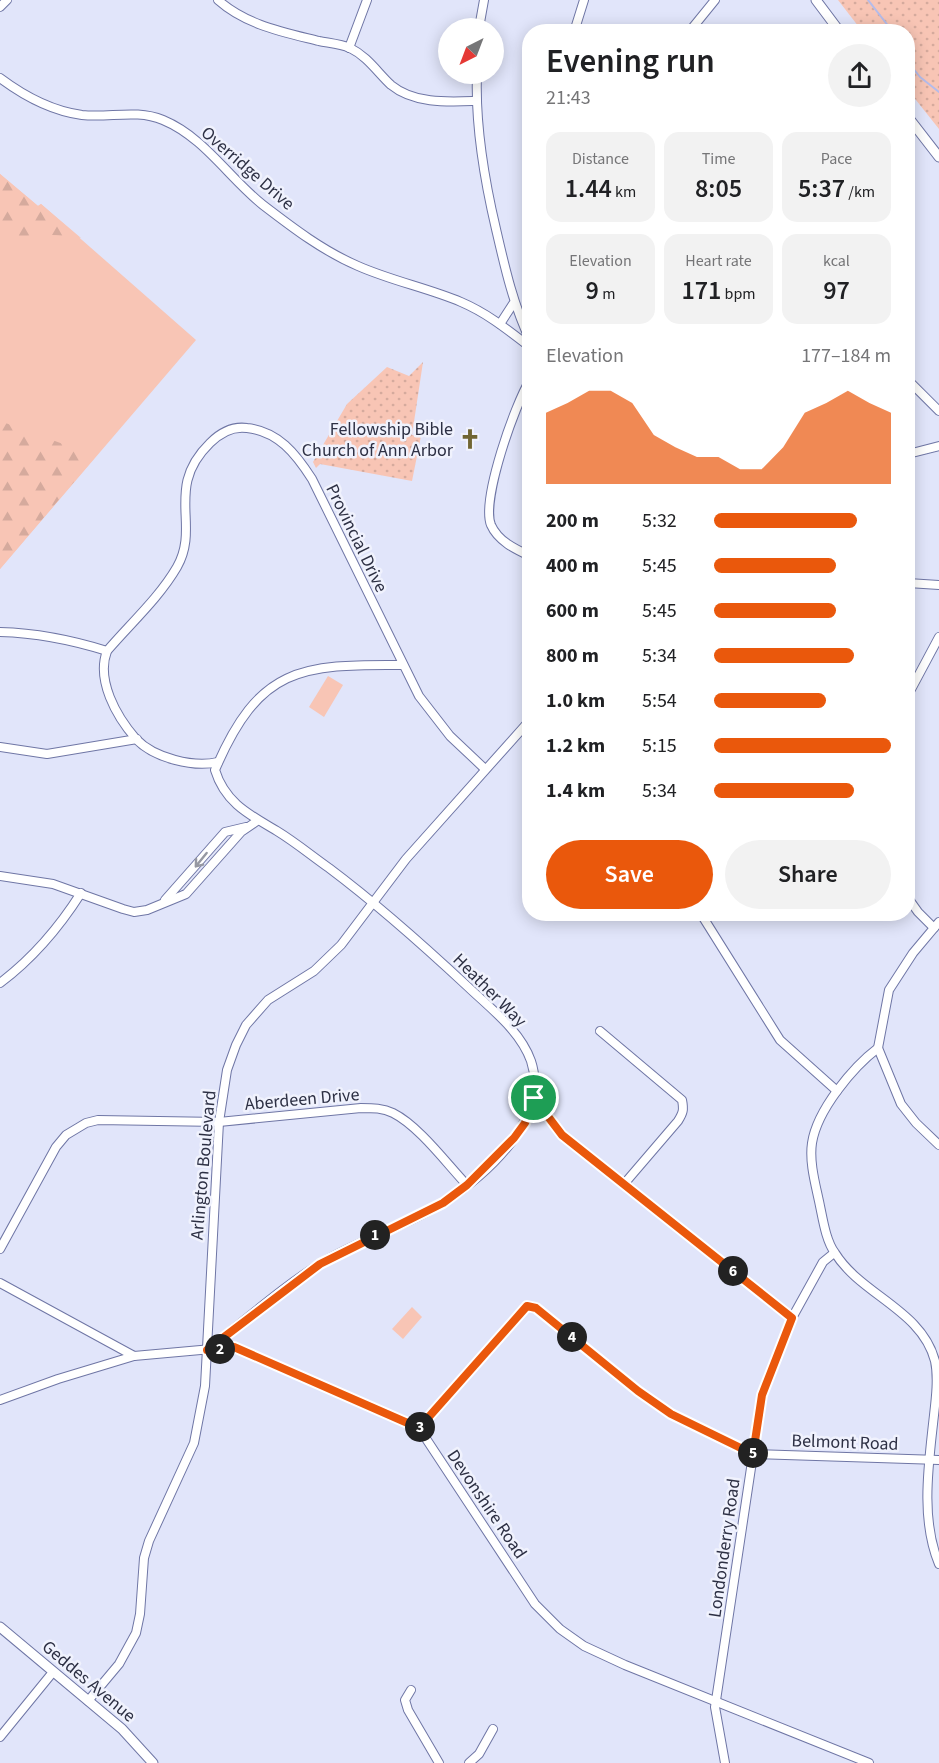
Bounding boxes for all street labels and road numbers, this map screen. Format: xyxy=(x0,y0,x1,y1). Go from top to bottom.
street label: Overridge Drive xyxy=(196,121,300,216)
street label: Provincial Drive xyxy=(320,480,394,597)
street label: Heather Way xyxy=(447,948,533,1033)
street label: Aberdeen Drive xyxy=(244,1082,360,1117)
street label: Arlington Boulevard xyxy=(185,1089,222,1241)
street label: Belmont Road xyxy=(791,1428,899,1457)
street label: Devonshire Road xyxy=(441,1445,532,1564)
street label: Londonderry Road xyxy=(702,1477,747,1619)
street label: Geddes Avenue xyxy=(36,1635,141,1728)

